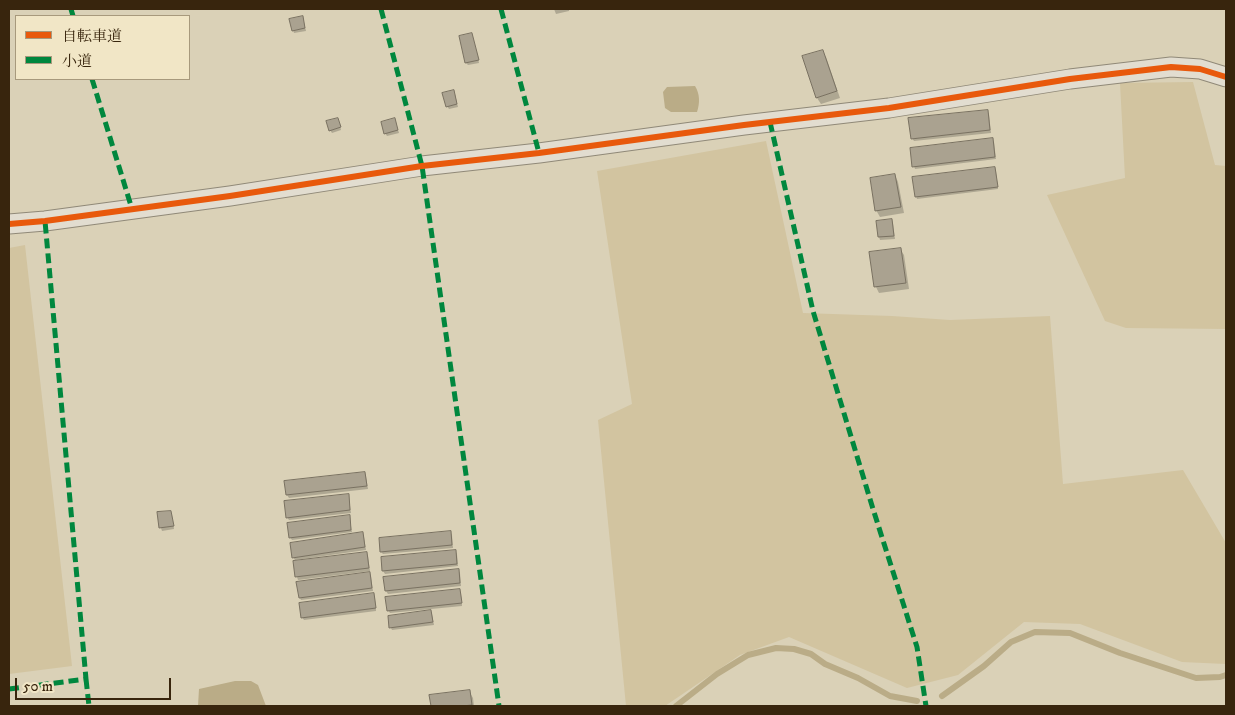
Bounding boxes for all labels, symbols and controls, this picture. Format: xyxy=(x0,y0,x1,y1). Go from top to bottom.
legend xyxy=(15,15,190,80)
text: 自転車道 xyxy=(62,27,122,46)
text: 小道 xyxy=(62,52,92,71)
scale bar xyxy=(18,668,174,700)
text: 50 m xyxy=(23,677,53,696)

